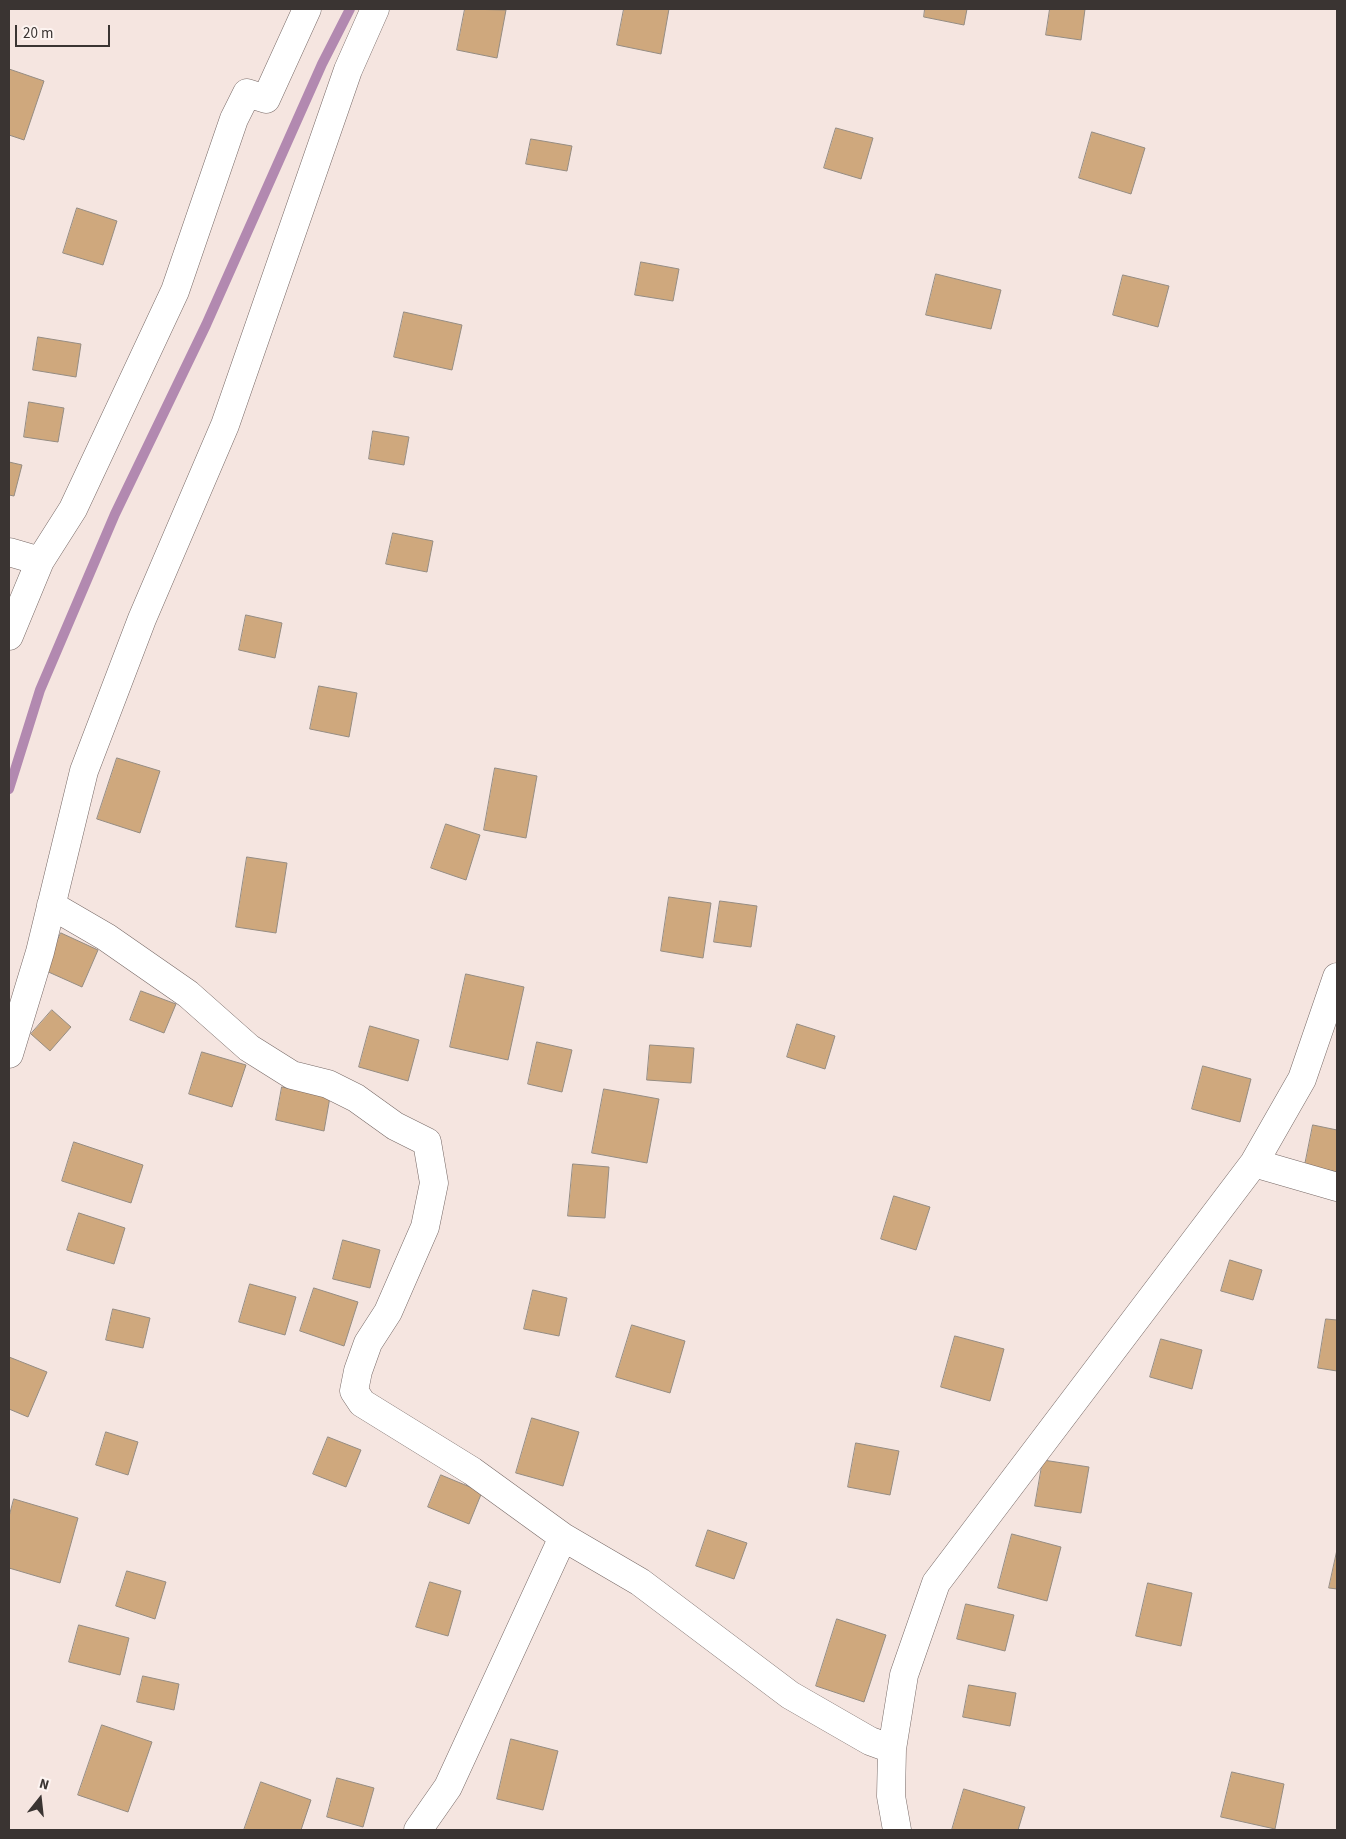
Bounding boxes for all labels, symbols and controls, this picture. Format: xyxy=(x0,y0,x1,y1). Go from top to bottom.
scale bar xyxy=(18,15,112,47)
text: 20 m xyxy=(23,23,53,44)
north arrow xyxy=(15,1774,65,1824)
text: N xyxy=(37,1774,51,1795)

